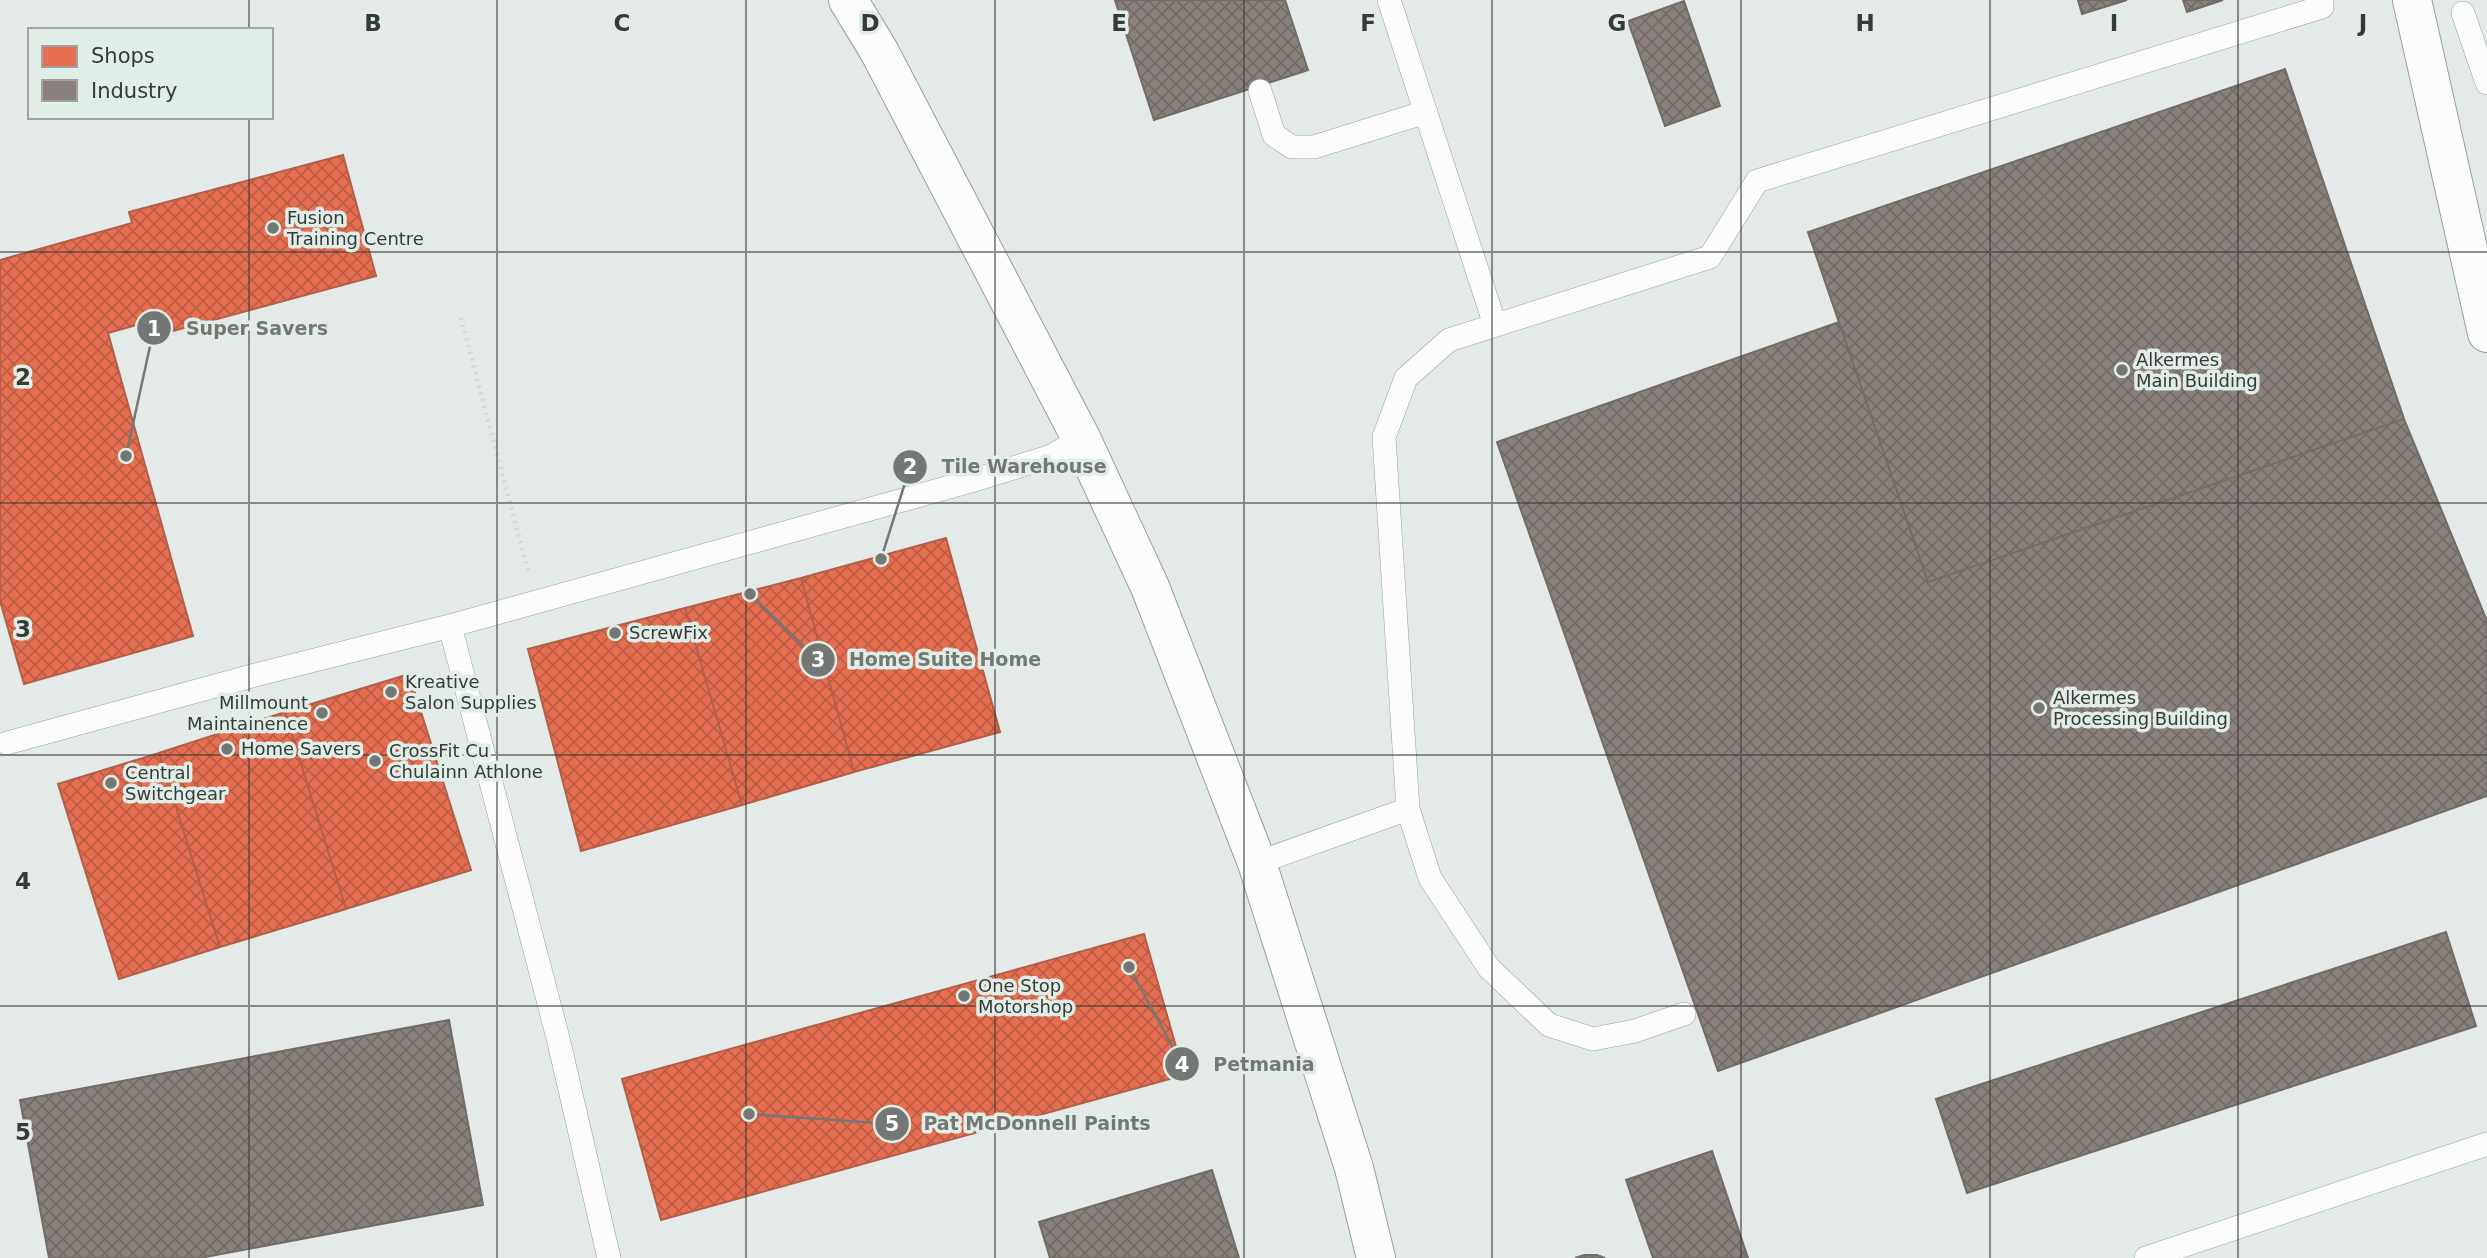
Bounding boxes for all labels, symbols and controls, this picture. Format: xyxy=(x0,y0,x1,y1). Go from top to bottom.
text: B xyxy=(364,10,382,36)
text: C xyxy=(614,10,630,36)
text: D xyxy=(860,10,880,36)
text: E xyxy=(1111,10,1127,36)
text: F xyxy=(1360,10,1376,36)
text: G xyxy=(1608,10,1626,36)
text: H xyxy=(1855,10,1875,36)
text: I xyxy=(2110,10,2118,36)
text: J xyxy=(2357,10,2367,36)
legend xyxy=(28,28,273,119)
text: Shops xyxy=(91,44,155,68)
text: Industry xyxy=(91,79,177,103)
place label: Fusion Training Centre xyxy=(286,207,424,249)
marker: Fusion Training Centre xyxy=(265,220,281,236)
callout: Super Savers xyxy=(137,308,342,348)
text: 1 xyxy=(147,317,161,341)
text: Super Savers xyxy=(186,317,328,339)
place label: Alkermes Main Building xyxy=(2136,349,2258,391)
marker: Alkermes Main Building xyxy=(2114,362,2130,378)
text: 2 xyxy=(15,364,31,390)
callout: Tile Warehouse xyxy=(893,447,1121,487)
text: 2 xyxy=(903,455,917,479)
text: Tile Warehouse xyxy=(941,455,1107,477)
text: 3 xyxy=(15,616,31,642)
place label: ScrewFix xyxy=(629,622,708,643)
marker: ScrewFix xyxy=(607,625,623,641)
callout: Home Suite Home xyxy=(800,640,1055,680)
text: 3 xyxy=(811,648,825,672)
text: Home Suite Home xyxy=(849,648,1041,670)
place label: Kreative Salon Supplies xyxy=(405,671,537,713)
marker: Kreative Salon Supplies xyxy=(383,684,399,700)
place label: Alkermes Processing Building xyxy=(2053,687,2228,729)
place label: Millmount Maintainence xyxy=(187,692,308,734)
marker: Alkermes Processing Building xyxy=(2031,700,2047,716)
marker: Millmount Maintainence xyxy=(314,705,330,721)
place label: Home Savers xyxy=(241,738,361,759)
place label: CrossFit Cu Chulainn Athlone xyxy=(389,740,543,782)
marker: Home Savers xyxy=(219,741,235,757)
marker: CrossFit Cu Chulainn Athlone xyxy=(367,753,383,769)
place label: Central Switchgear xyxy=(125,762,226,804)
marker: Central Switchgear xyxy=(103,775,119,791)
text: 4 xyxy=(15,868,31,894)
place label: One Stop Motorshop xyxy=(978,975,1073,1017)
marker: One Stop Motorshop xyxy=(956,988,972,1004)
callout: Petmania xyxy=(1165,1044,1329,1084)
text: 4 xyxy=(1175,1053,1189,1077)
text: Petmania xyxy=(1213,1053,1315,1075)
callout: Pat McDonnell Paints xyxy=(874,1104,1164,1144)
text: 5 xyxy=(885,1112,899,1136)
text: Pat McDonnell Paints xyxy=(923,1112,1151,1134)
text: 5 xyxy=(15,1119,31,1145)

